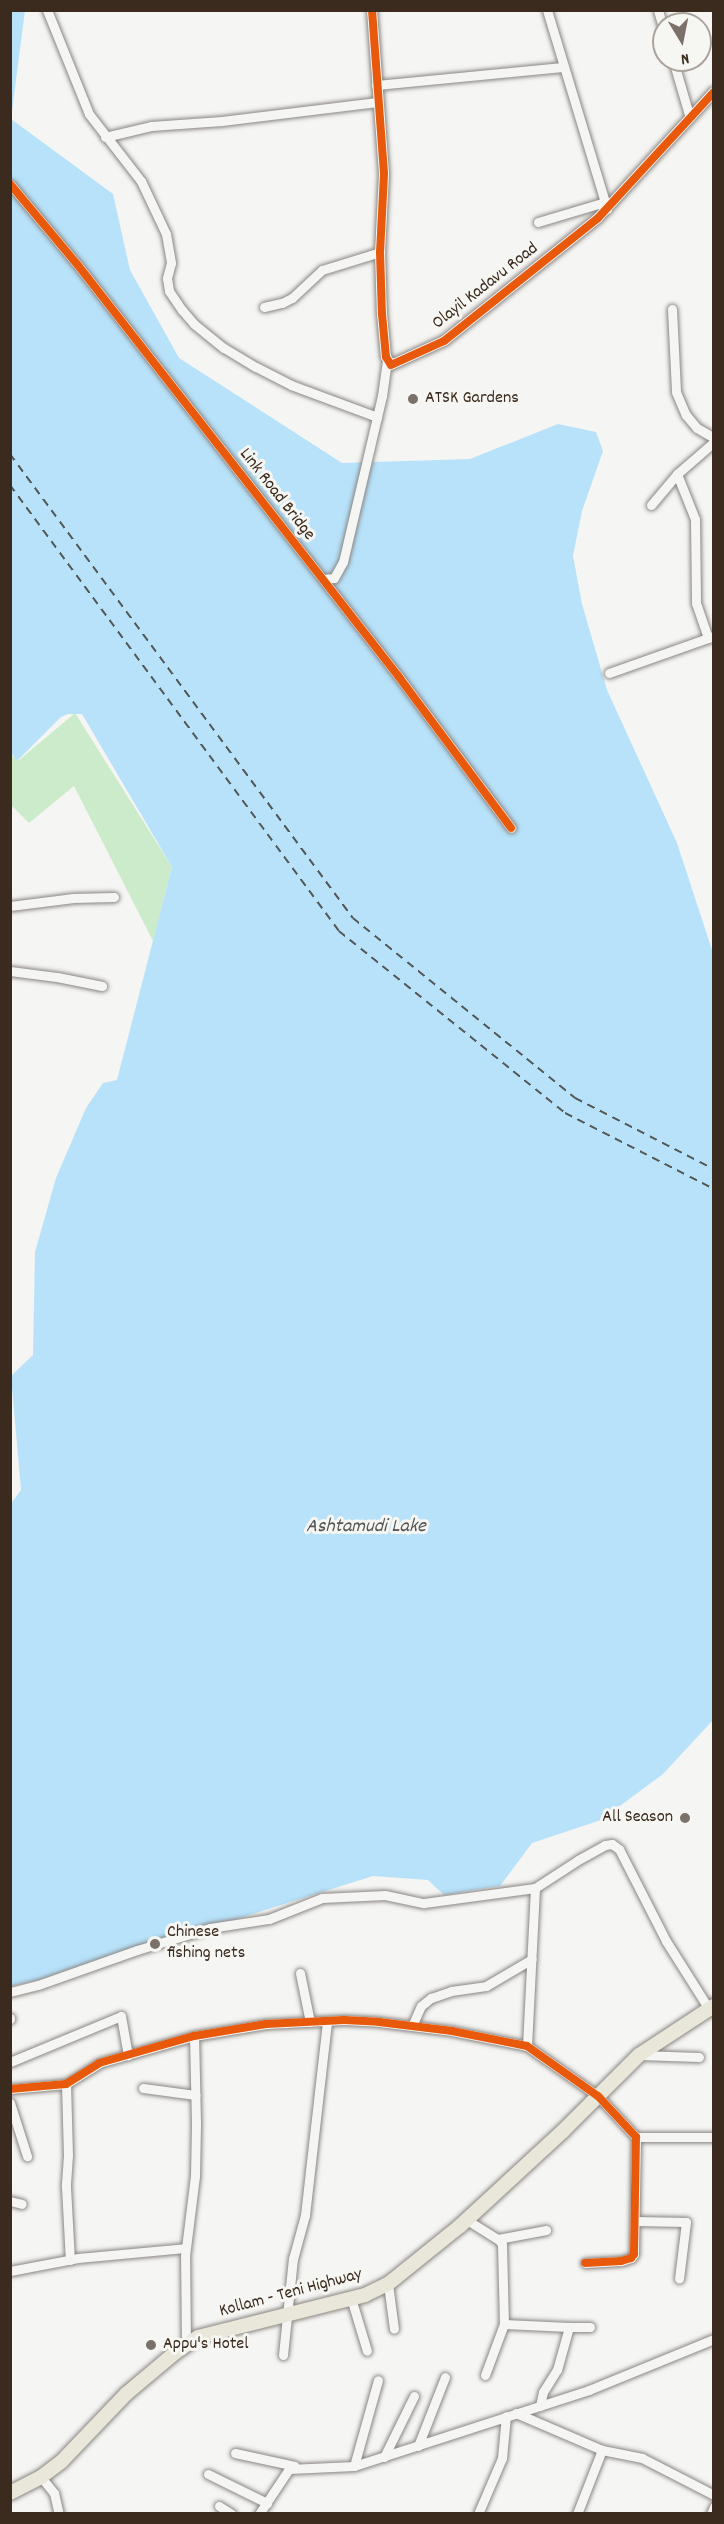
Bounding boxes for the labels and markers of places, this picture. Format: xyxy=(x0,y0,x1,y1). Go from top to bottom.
place label: ATSK Gardens xyxy=(425,388,519,410)
marker: ATSK Gardens xyxy=(406,392,420,406)
place label: All Season xyxy=(602,1807,673,1829)
marker: All Season xyxy=(678,1811,692,1825)
place label: Chinese fishing nets xyxy=(167,1923,245,1966)
marker: Chinese fishing nets xyxy=(148,1937,162,1951)
place label: Appu's Hotel xyxy=(163,2334,248,2356)
marker: Appu's Hotel xyxy=(144,2338,158,2352)

